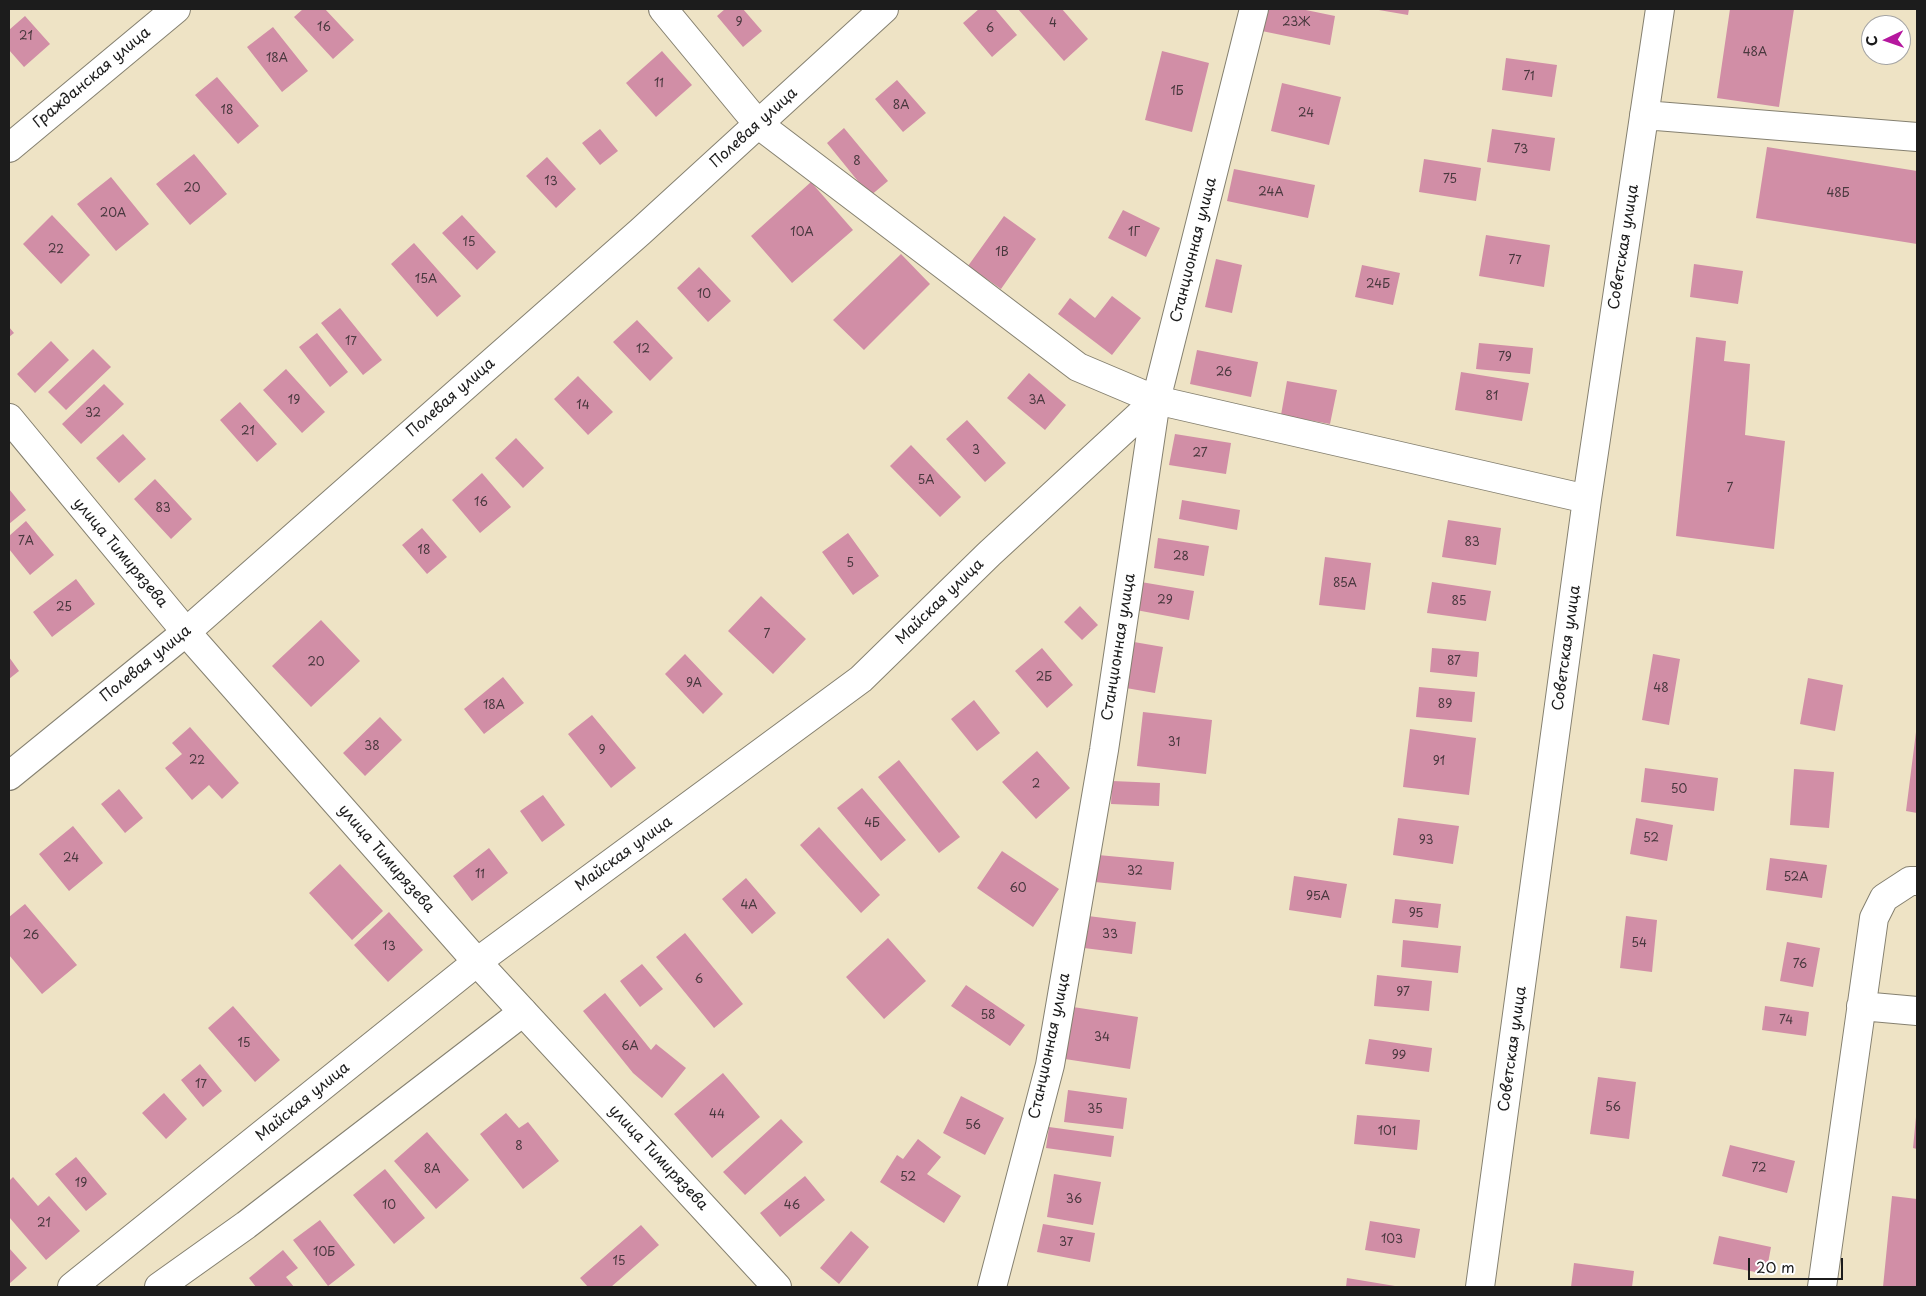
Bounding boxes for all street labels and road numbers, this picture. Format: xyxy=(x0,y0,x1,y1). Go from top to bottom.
street label: Гражданская улица xyxy=(30,24,154,132)
street label: Полевая улица xyxy=(707,84,801,172)
street label: Станционная улица xyxy=(1167,176,1221,324)
street label: Советская улица xyxy=(1605,183,1643,311)
street label: Полевая улица xyxy=(403,355,499,441)
street label: улица Тимирязева xyxy=(69,494,171,612)
street label: Майская улица xyxy=(892,556,988,648)
street label: Станционная улица xyxy=(1098,572,1140,722)
street label: Советская улица xyxy=(1549,584,1585,712)
street label: Полевая улица xyxy=(97,622,195,706)
street label: улица Тимирязева xyxy=(334,801,438,917)
street label: Майская улица xyxy=(572,813,676,895)
street label: Станционная улица xyxy=(1026,971,1074,1121)
street label: Советская улица xyxy=(1495,985,1531,1113)
street label: Майская улица xyxy=(253,1059,353,1145)
street label: улица Тимирязева xyxy=(604,1102,712,1214)

